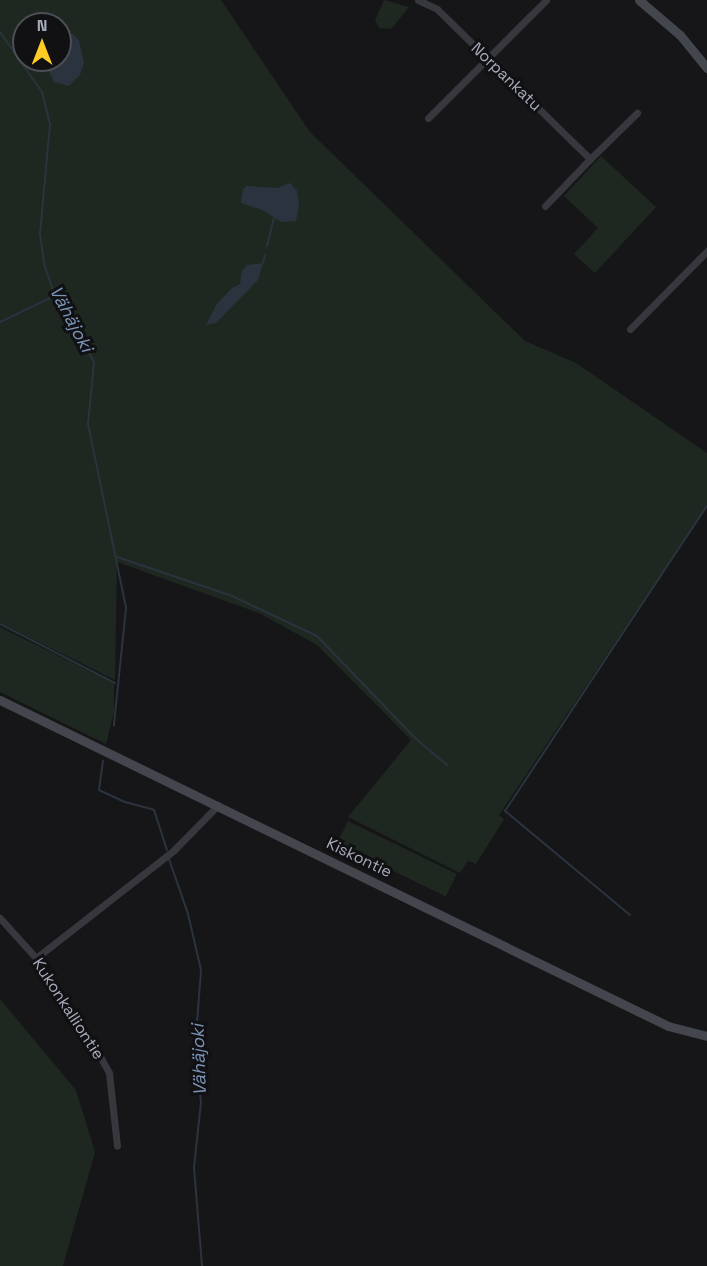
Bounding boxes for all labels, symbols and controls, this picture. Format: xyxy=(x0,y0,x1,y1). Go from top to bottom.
north arrow xyxy=(12,12,72,72)
text: N xyxy=(37,15,47,36)
street label: Norpankatu xyxy=(467,39,545,115)
water label: Vähäjoki xyxy=(45,282,97,356)
street label: Kiskontie xyxy=(323,834,395,882)
street label: Kukonkalliontie xyxy=(28,955,108,1063)
water label: Vähäjoki xyxy=(187,1024,211,1096)

